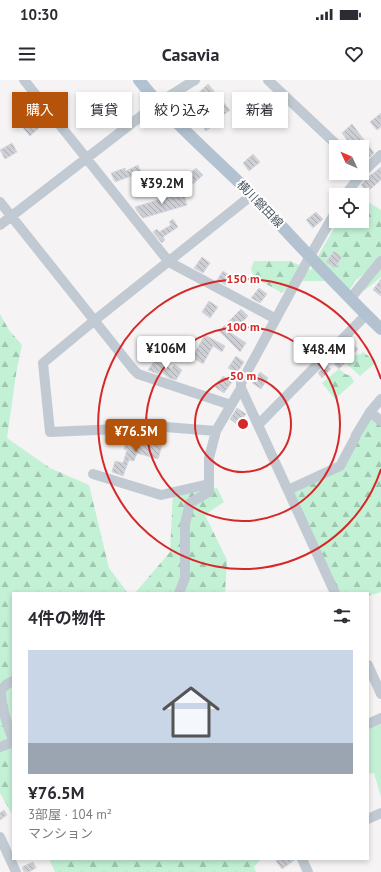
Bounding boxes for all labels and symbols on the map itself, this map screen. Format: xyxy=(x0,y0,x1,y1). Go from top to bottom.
north arrow xyxy=(329,140,369,180)
pin: ¥39.2M xyxy=(129,171,195,205)
street label: 横川磐田線 xyxy=(234,177,287,230)
text: 150 m xyxy=(226,271,260,286)
text: 100 m xyxy=(226,319,260,334)
pin: ¥106M xyxy=(138,336,194,370)
pin: ¥48.4M xyxy=(291,337,357,371)
text: 50 m xyxy=(230,368,256,383)
centre of rings xyxy=(236,417,250,431)
pin: ¥76.5M xyxy=(103,419,169,453)

